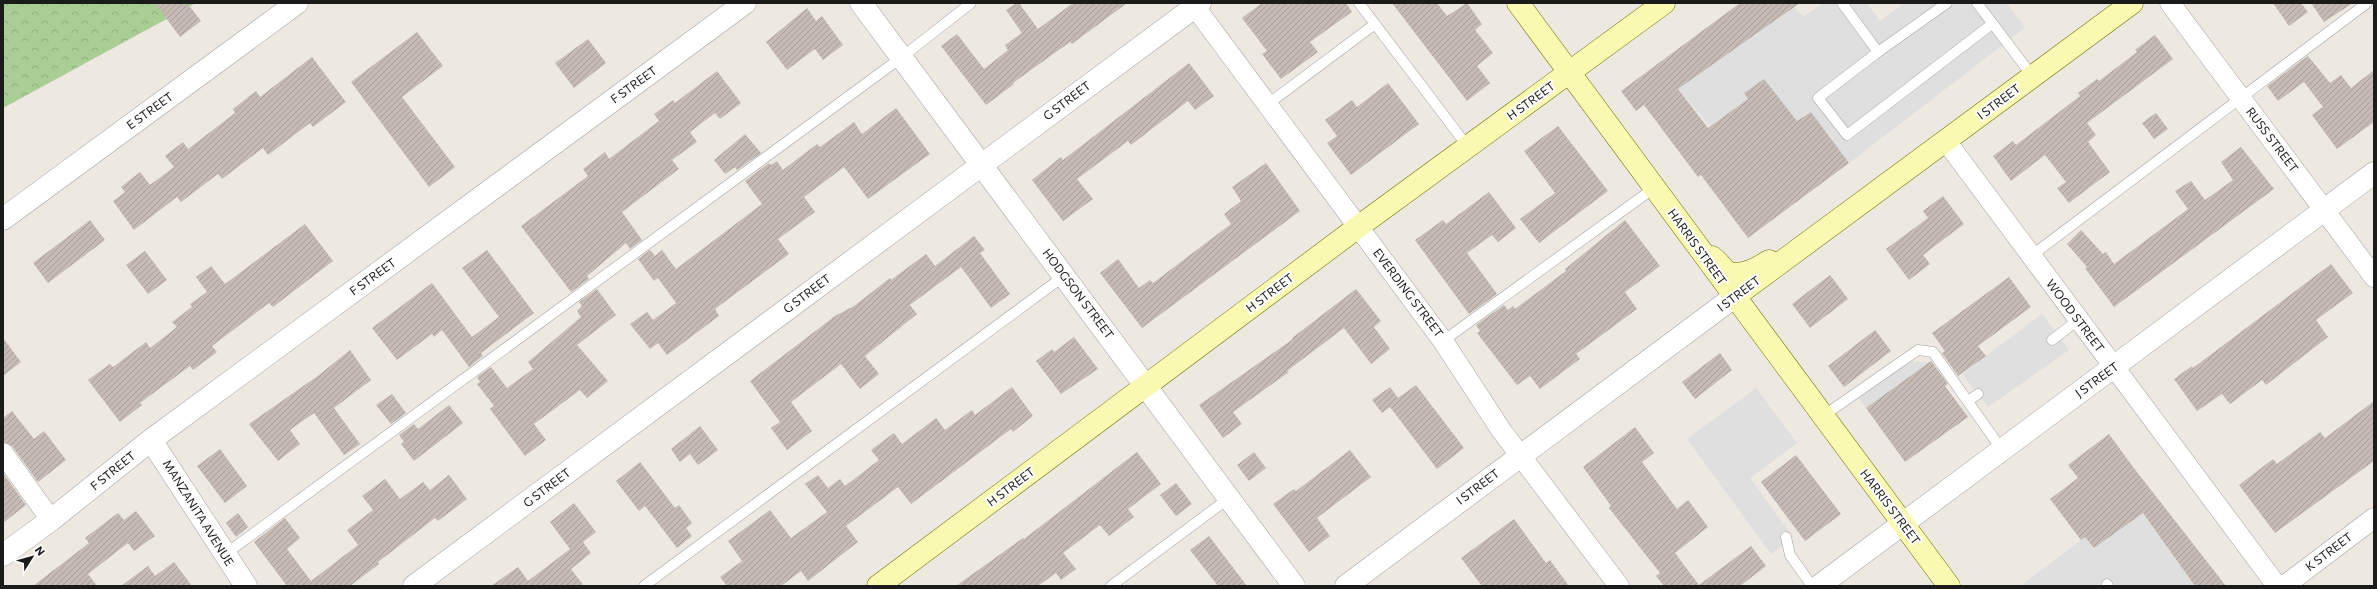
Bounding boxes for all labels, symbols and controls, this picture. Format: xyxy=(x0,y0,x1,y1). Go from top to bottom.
street label: F STREET xyxy=(608,63,660,106)
street label: G STREET xyxy=(1040,78,1093,123)
street label: H STREET xyxy=(1504,78,1557,122)
street label: I STREET xyxy=(1974,80,2023,122)
street label: E STREET xyxy=(123,88,176,132)
street label: RUSS STREET xyxy=(2244,104,2302,175)
street label: HARRIS STREET xyxy=(1666,206,1730,287)
street label: EVERDING STREET xyxy=(1371,245,1447,340)
street label: HODGSON STREET xyxy=(1040,246,1117,341)
street label: F STREET xyxy=(347,255,399,298)
street label: H STREET xyxy=(1243,270,1296,315)
street label: G STREET xyxy=(780,271,833,316)
street label: I STREET xyxy=(1714,272,1763,314)
street label: WOOD STREET xyxy=(2044,276,2108,355)
street label: J STREET xyxy=(2072,359,2122,400)
street label: F STREET xyxy=(87,448,138,493)
street label: MANZANITA AVENUE xyxy=(160,457,237,568)
street label: H STREET xyxy=(984,464,1037,509)
street label: G STREET xyxy=(520,465,573,510)
street label: I STREET xyxy=(1453,465,1502,507)
street label: HARRIS STREET xyxy=(1858,466,1924,547)
street label: K STREET xyxy=(2302,529,2355,573)
north arrow xyxy=(12,537,52,577)
text: N xyxy=(33,543,48,558)

